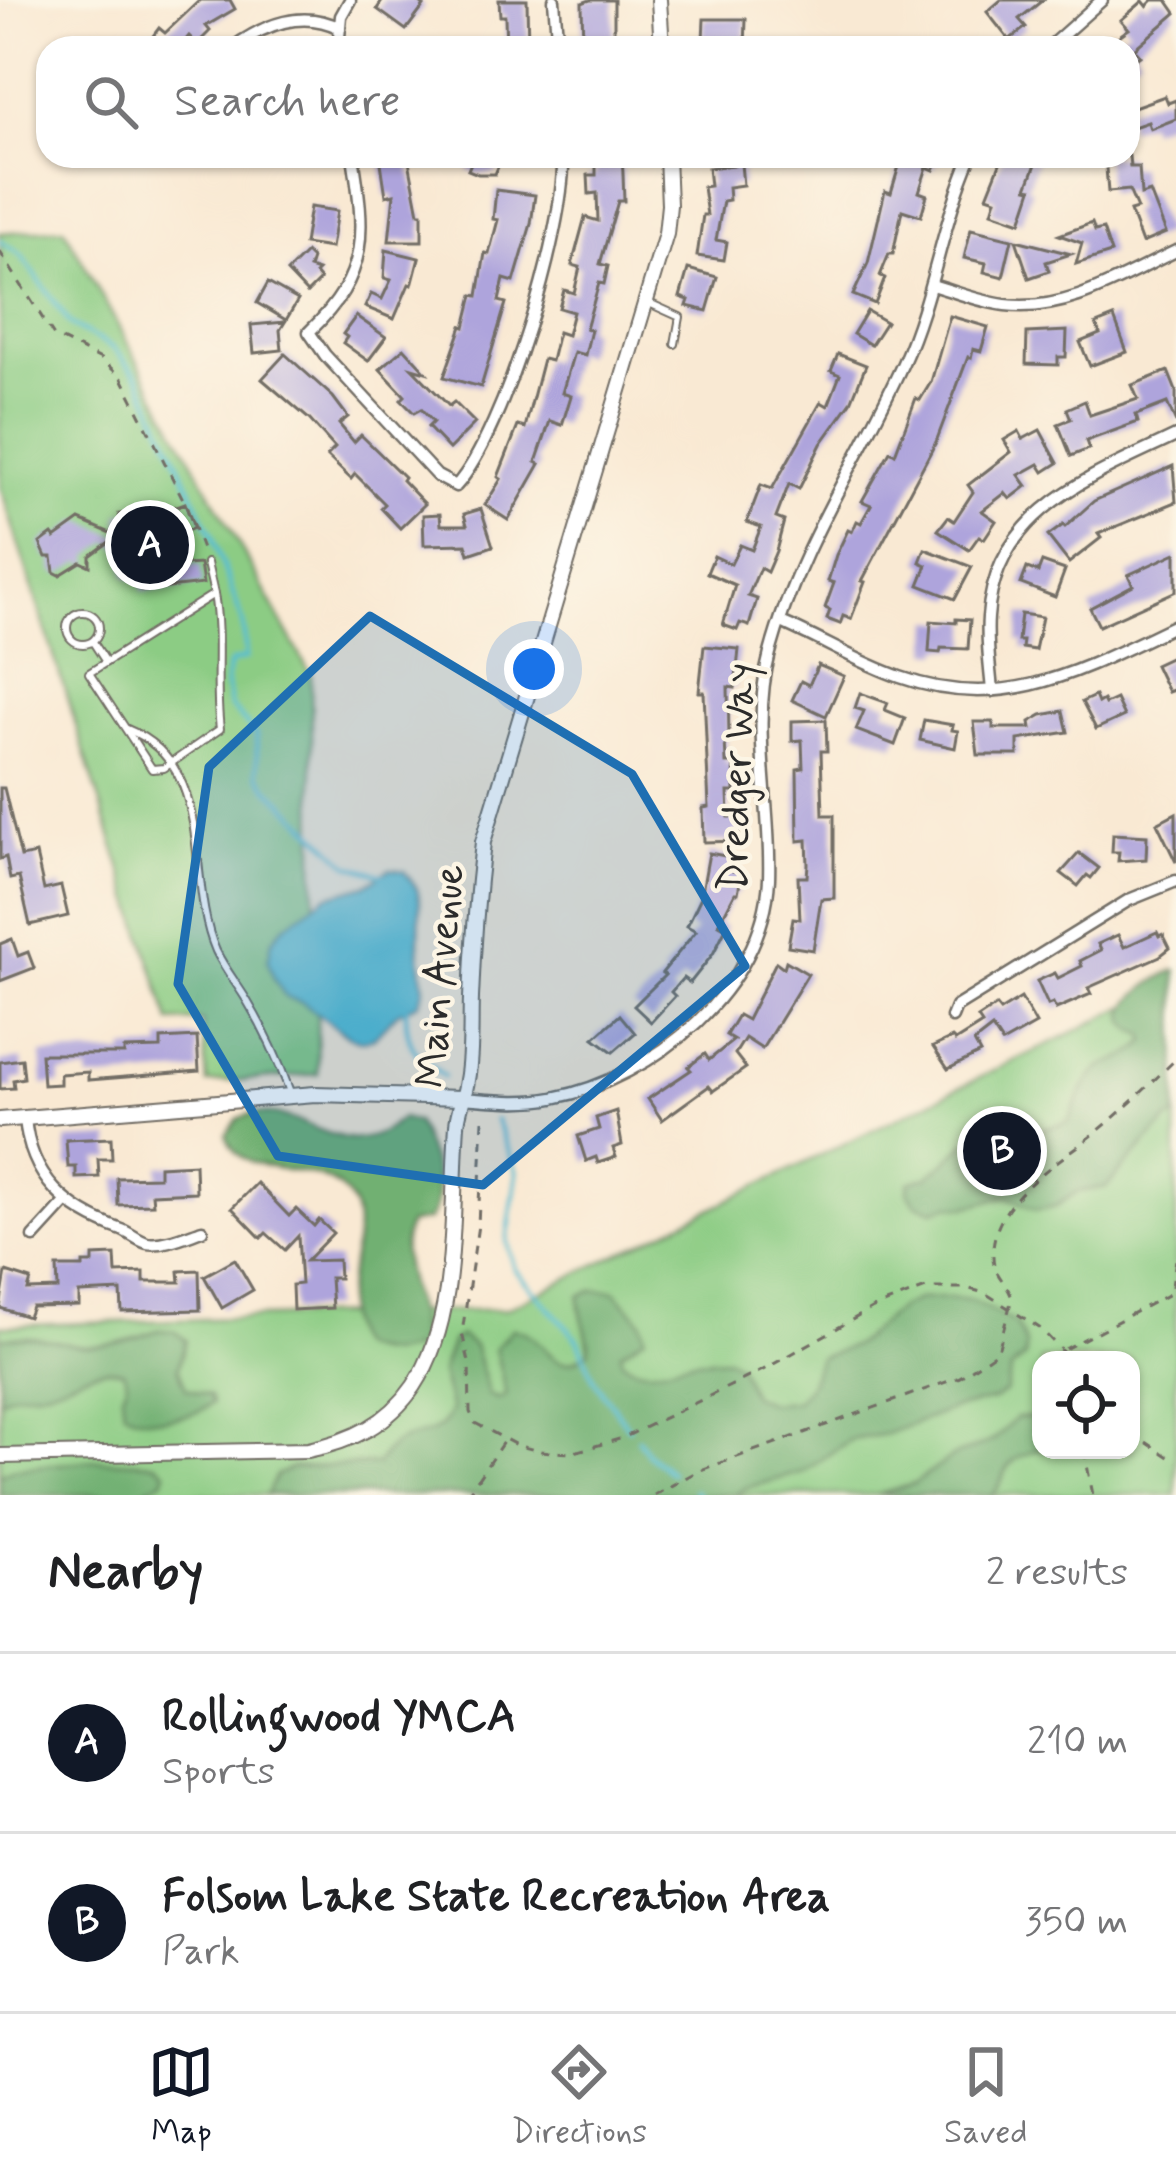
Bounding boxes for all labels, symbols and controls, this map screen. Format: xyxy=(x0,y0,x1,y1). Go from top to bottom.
search box xyxy=(36,36,1140,168)
icon: search xyxy=(78,69,144,135)
text: Search here xyxy=(174,73,401,132)
pin: A xyxy=(111,500,189,590)
your location xyxy=(504,639,564,699)
street label: Dredger Way xyxy=(707,662,770,893)
street label: Main Avenue xyxy=(404,862,479,1090)
pin: B xyxy=(963,1106,1041,1196)
map controls xyxy=(1032,1351,1140,1459)
button: locate xyxy=(1032,1351,1140,1459)
text: Nearby xyxy=(48,1540,203,1606)
text: 2 results xyxy=(986,1548,1128,1599)
text: Rollingwood YMCA xyxy=(162,1688,516,1747)
text: A xyxy=(74,1717,100,1768)
text: 210 m xyxy=(1027,1717,1128,1768)
text: Sports xyxy=(162,1747,275,1798)
text: Folsom Lake State Recreation Area xyxy=(162,1868,830,1927)
text: B xyxy=(75,1897,99,1948)
text: 350 m xyxy=(1025,1897,1128,1948)
text: Park xyxy=(162,1927,240,1978)
tab: Map xyxy=(148,2039,214,2155)
tab: Directions xyxy=(511,2039,647,2155)
tab: Saved xyxy=(944,2039,1028,2155)

